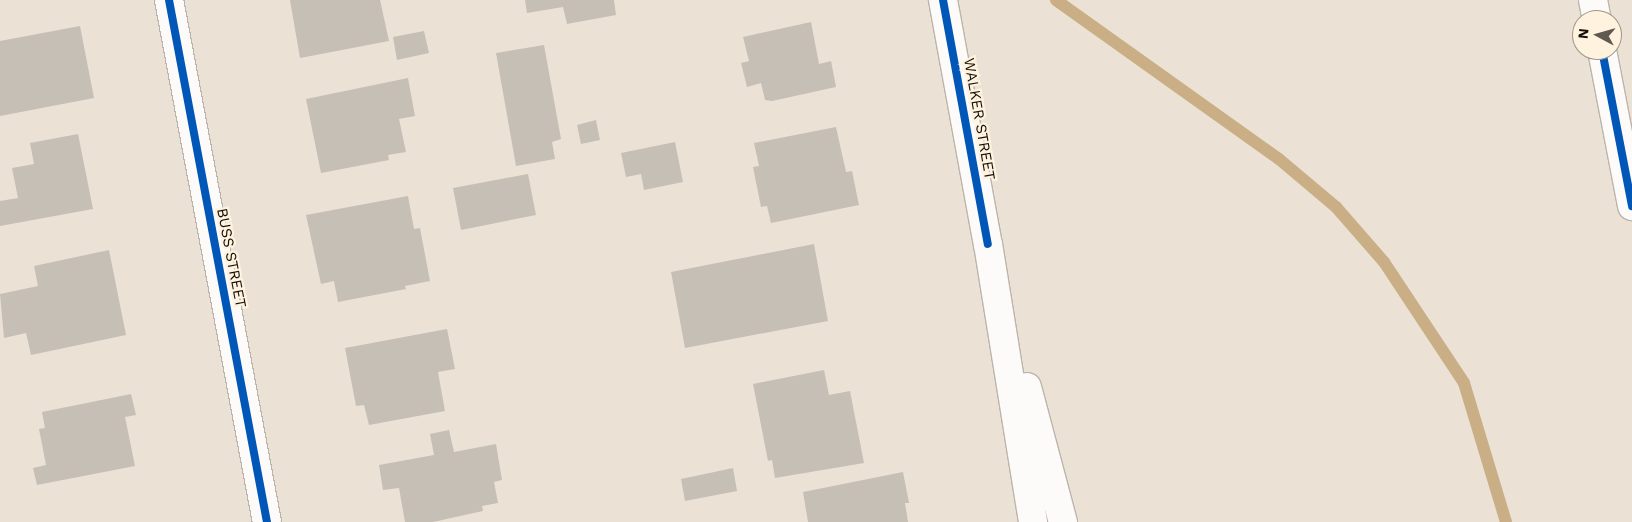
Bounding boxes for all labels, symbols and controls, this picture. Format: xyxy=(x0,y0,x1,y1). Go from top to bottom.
north arrow xyxy=(1572,10,1622,60)
text: N xyxy=(1575,28,1592,40)
street label: WALKER STREET xyxy=(959,57,999,181)
street label: BUSS STREET xyxy=(213,207,249,309)

